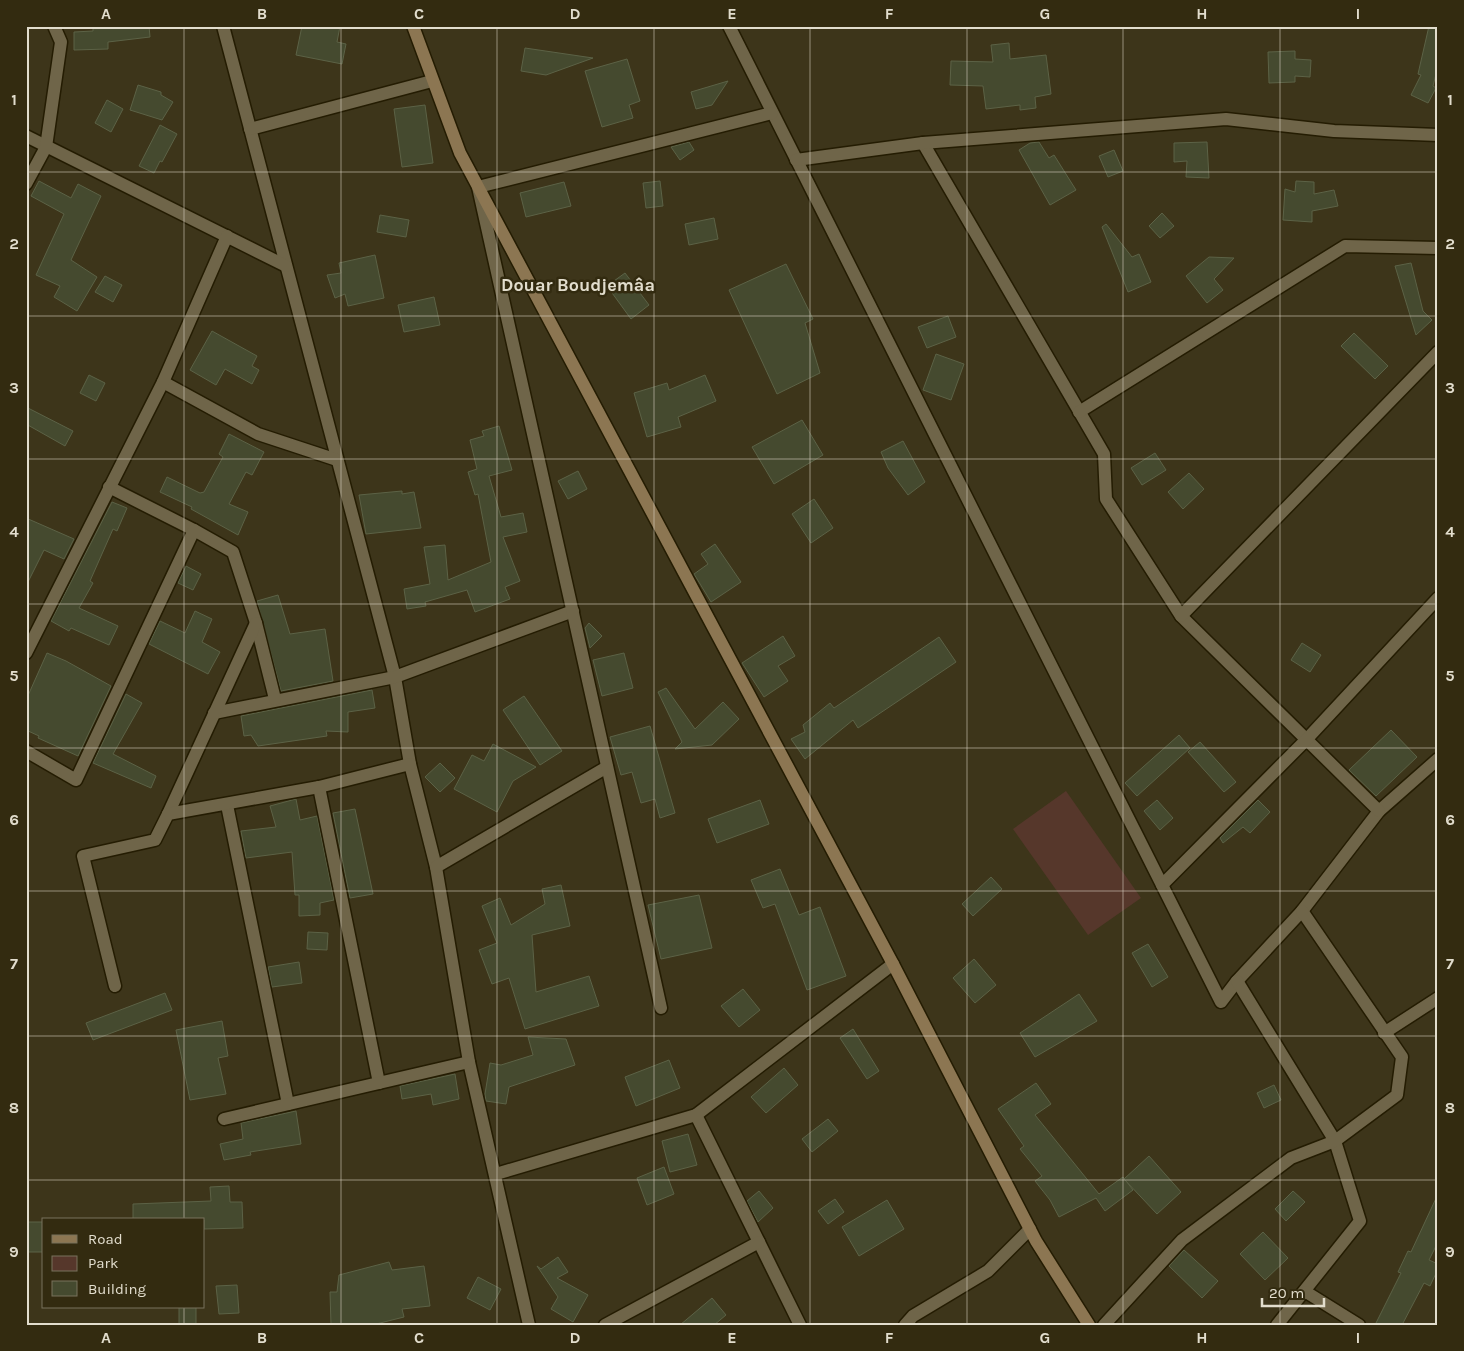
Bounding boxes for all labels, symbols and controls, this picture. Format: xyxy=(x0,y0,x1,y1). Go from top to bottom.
text: A xyxy=(101,4,111,23)
text: B xyxy=(257,4,267,23)
text: C xyxy=(414,4,424,23)
text: D xyxy=(570,4,581,23)
text: E xyxy=(727,4,737,23)
text: F xyxy=(885,4,894,23)
text: G xyxy=(1040,4,1050,23)
text: H xyxy=(1196,4,1208,23)
text: I xyxy=(1356,4,1360,23)
text: 1 xyxy=(11,90,17,109)
text: 1 xyxy=(1447,90,1453,109)
text: 2 xyxy=(9,234,19,253)
text: 2 xyxy=(1445,234,1455,253)
district label: Douar Boudjemâa xyxy=(501,274,655,296)
text: 3 xyxy=(9,378,19,397)
text: 3 xyxy=(1445,378,1455,397)
text: 4 xyxy=(9,522,19,541)
text: 4 xyxy=(1445,522,1455,541)
text: 5 xyxy=(9,666,19,685)
text: 5 xyxy=(1445,666,1455,685)
text: 6 xyxy=(9,810,19,829)
text: 6 xyxy=(1445,810,1455,829)
text: 7 xyxy=(10,954,18,973)
text: 7 xyxy=(1446,954,1454,973)
text: 8 xyxy=(9,1098,19,1117)
text: 8 xyxy=(1445,1098,1455,1117)
legend xyxy=(42,1218,205,1308)
text: Road xyxy=(88,1230,123,1248)
text: 9 xyxy=(9,1242,19,1261)
text: 9 xyxy=(1445,1242,1455,1261)
text: Park xyxy=(88,1254,118,1272)
scale bar xyxy=(1262,1276,1324,1308)
text: Building xyxy=(88,1280,146,1298)
text: 20 m xyxy=(1269,1284,1304,1302)
text: A xyxy=(101,1328,111,1347)
text: B xyxy=(257,1328,267,1347)
text: C xyxy=(414,1328,424,1347)
text: D xyxy=(570,1328,581,1347)
text: E xyxy=(727,1328,737,1347)
text: F xyxy=(885,1328,894,1347)
text: G xyxy=(1040,1328,1050,1347)
text: H xyxy=(1196,1328,1208,1347)
text: I xyxy=(1356,1328,1360,1347)

